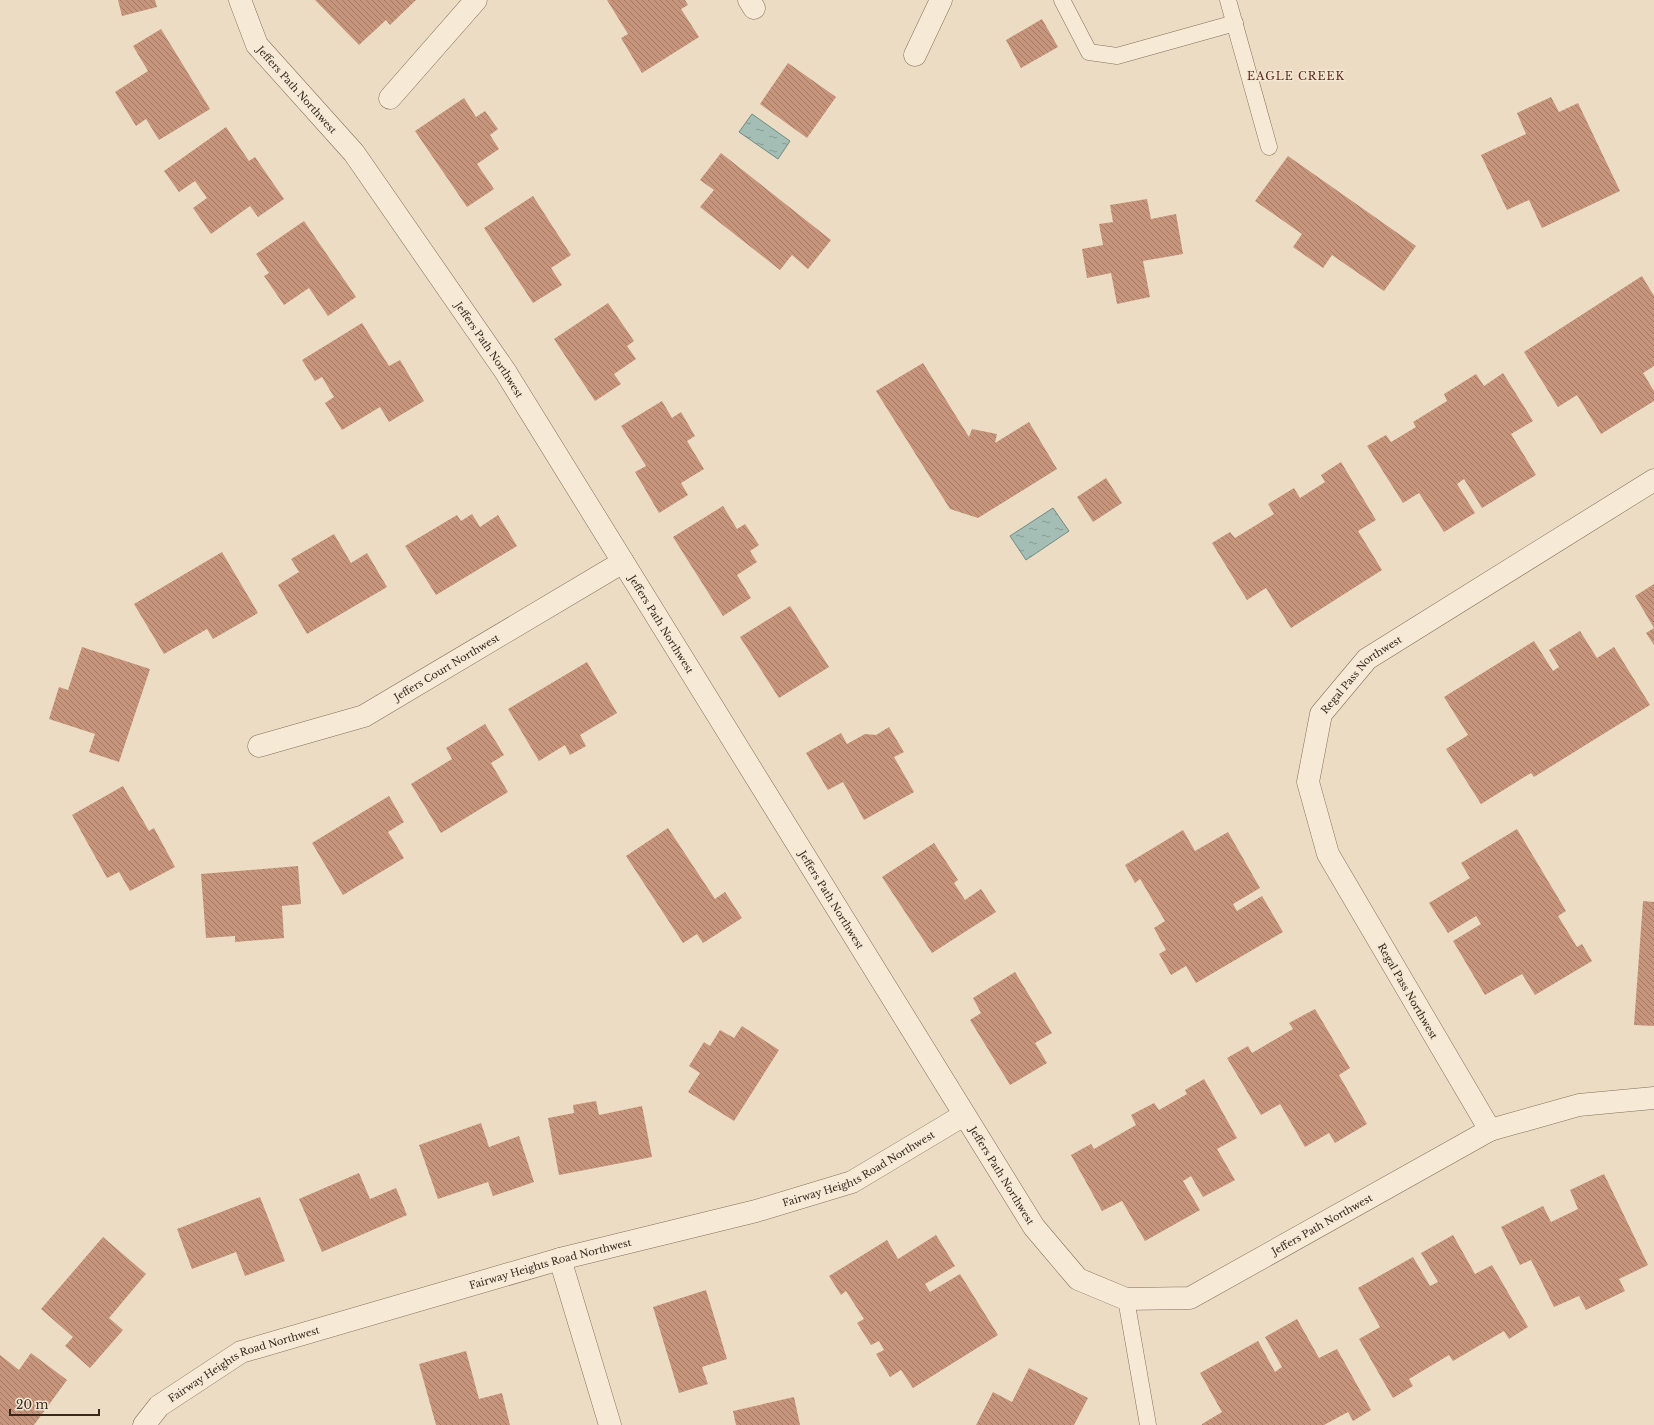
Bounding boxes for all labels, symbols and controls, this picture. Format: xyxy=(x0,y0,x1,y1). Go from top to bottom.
street label: Jeffers Path Northwest xyxy=(253,42,340,137)
district label: EAGLE CREEK xyxy=(1247,69,1345,83)
street label: Jeffers Path Northwest xyxy=(451,298,526,401)
street label: Jeffers Path Northwest xyxy=(625,571,696,676)
street label: Jeffers Court Northwest xyxy=(390,631,502,705)
street label: Regal Pass Northwest xyxy=(1318,633,1404,716)
street label: Jeffers Path Northwest xyxy=(795,847,867,952)
street label: Regal Pass Northwest xyxy=(1375,941,1440,1042)
street label: Jeffers Path Northwest xyxy=(965,1122,1037,1227)
street label: Fairway Heights Road Northwest xyxy=(781,1128,937,1210)
street label: Jeffers Path Northwest xyxy=(1268,1191,1375,1259)
street label: Fairway Heights Road Northwest xyxy=(468,1236,633,1292)
street label: Fairway Heights Road Northwest xyxy=(166,1323,321,1405)
scale bar xyxy=(10,1391,99,1417)
text: 20 m xyxy=(16,1397,48,1412)

